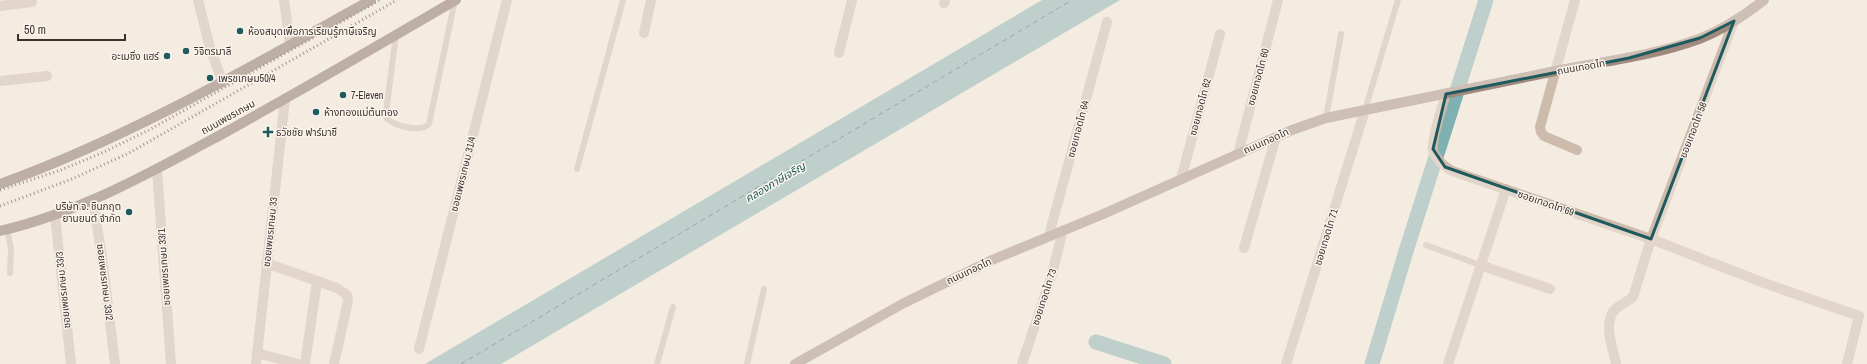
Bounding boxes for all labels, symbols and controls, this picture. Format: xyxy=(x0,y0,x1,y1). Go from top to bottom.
scale bar xyxy=(18,16,125,42)
text: 50 m xyxy=(24,22,46,38)
place label: ห้องสมุดเพื่อการเรียนรู้ภาษีเจริญ xyxy=(248,24,377,38)
marker: ห้องสมุดเพื่อการเรียนรู้ภาษีเจริญ xyxy=(235,26,245,36)
place label: วิจิตรมาลี xyxy=(193,45,231,58)
marker: วิจิตรมาลี xyxy=(181,46,191,56)
street label: ซอยเทอดไท 60 xyxy=(1244,47,1272,107)
place label: อะเมซิ่ง แฮร์ xyxy=(112,49,159,63)
marker: อะเมซิ่ง แฮร์ xyxy=(162,51,172,61)
street label: ถนนเทอดไท xyxy=(1556,56,1606,78)
place label: เพรชเกษม50/4 xyxy=(218,72,276,85)
marker: เพรชเกษม50/4 xyxy=(205,73,215,83)
street label: ซอยเทอดไท 62 xyxy=(1186,77,1214,137)
place label: 7-Eleven xyxy=(351,89,383,102)
marker: 7-Eleven xyxy=(338,90,348,100)
street label: ถนนเพชรเกษม xyxy=(199,97,257,137)
street label: ซอยเทอดไท 64 xyxy=(1064,99,1092,159)
street label: ซอยเทอดไท 58 xyxy=(1676,100,1710,160)
place label: ห้างทองแม่ต้นทอง xyxy=(324,106,398,119)
marker: ห้างทองแม่ต้นทอง xyxy=(311,107,321,117)
street label: ถนนเทอดไท xyxy=(1241,125,1291,157)
place label: ธวัชชัย ฟาร์มาซี xyxy=(276,126,337,139)
marker: ธวัชชัย ฟาร์มาซี xyxy=(263,127,273,137)
street label: ซอยเพชรเกษม 31/4 xyxy=(447,135,479,213)
water label: คลองภาษีเจริญ xyxy=(742,158,808,205)
street label: ซอยเทอดไท 69 xyxy=(1516,187,1576,219)
street label: ซอยเพชรเกษม 33 xyxy=(260,196,280,268)
place label: บริษัท จ. ชินกฤต ยานยนต์ จำกัด xyxy=(55,200,121,225)
marker: บริษัท จ. ชินกฤต ยานยนต์ จำกัด xyxy=(124,207,134,217)
street label: ซอยเทอดไท 71 xyxy=(1311,207,1341,267)
street label: ซอยเพชรเกษม 33/1 xyxy=(155,228,173,306)
street label: ซอยเพชรเกษม 33/2 xyxy=(94,243,116,321)
street label: ซอยเพชรเกษม 33/3 xyxy=(52,251,73,329)
street label: ถนนเทอดไท xyxy=(944,255,994,287)
street label: ซอยเทอดไท 73 xyxy=(1029,267,1059,327)

